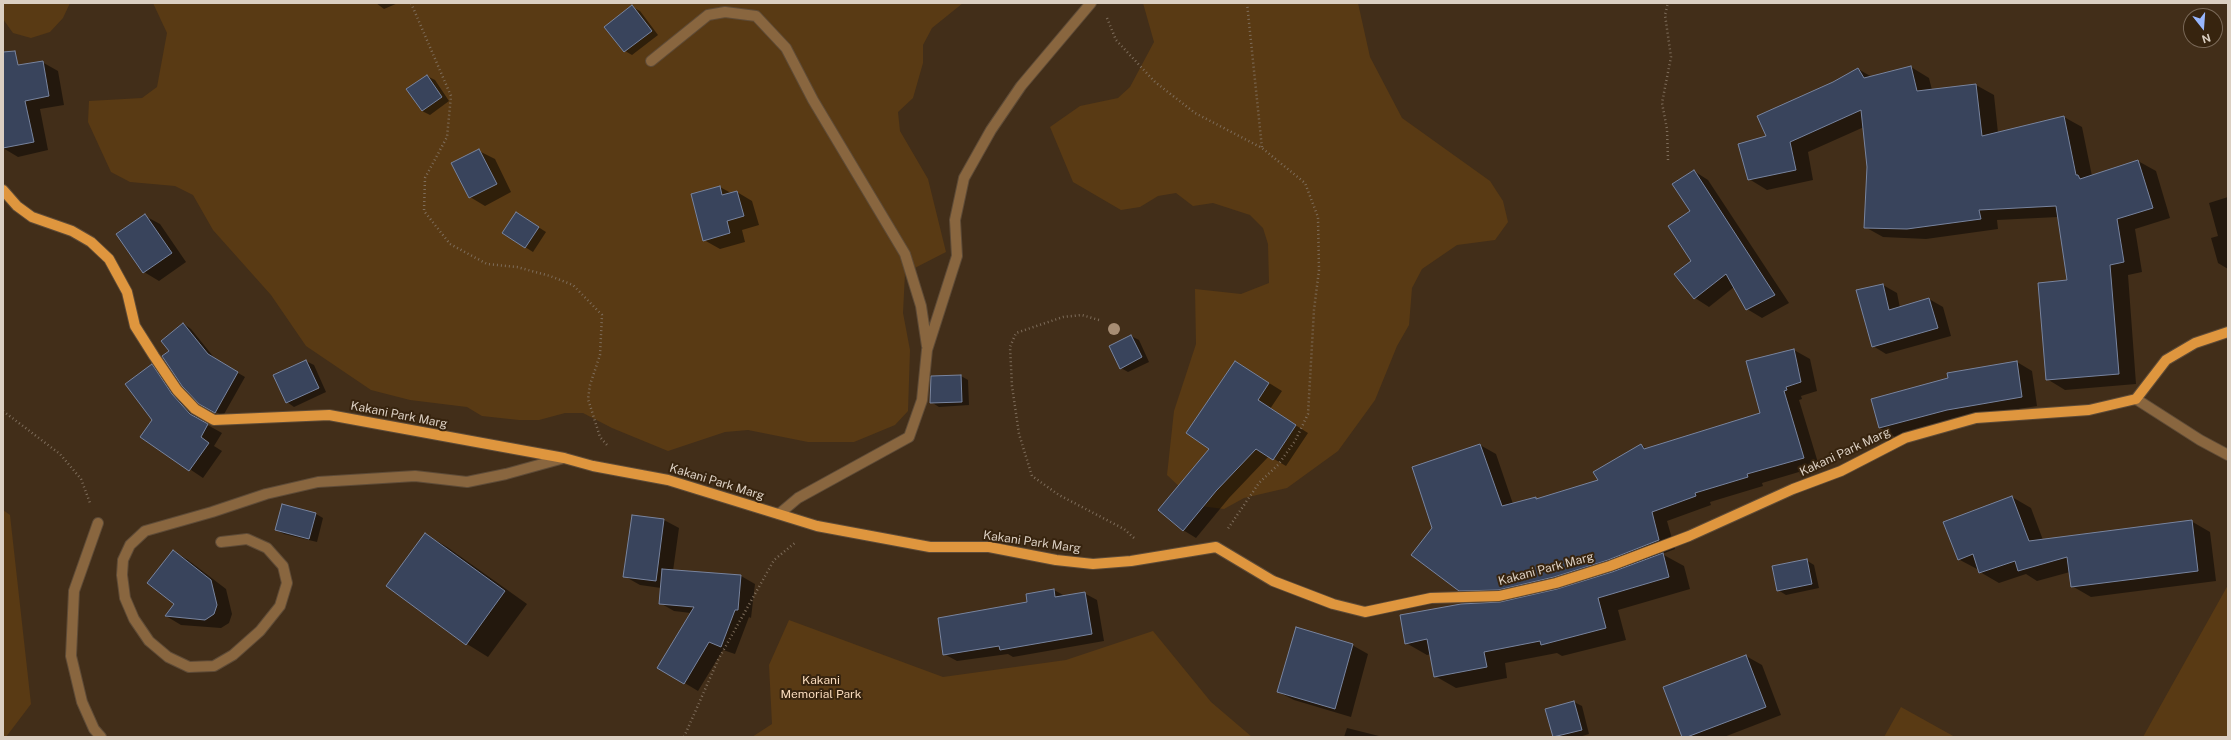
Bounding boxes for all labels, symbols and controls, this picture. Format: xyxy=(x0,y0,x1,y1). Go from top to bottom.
north arrow xyxy=(2183,8,2223,48)
text: N xyxy=(2200,32,2212,46)
street label: Kakani Park Marg xyxy=(349,399,449,431)
street label: Kakani Park Marg xyxy=(1797,425,1893,479)
street label: Kakani Park Marg xyxy=(668,461,766,503)
street label: Kakani Park Marg xyxy=(982,528,1082,556)
street label: Kakani Park Marg xyxy=(1497,549,1595,589)
park label: Kakani Memorial Park xyxy=(781,673,861,701)

